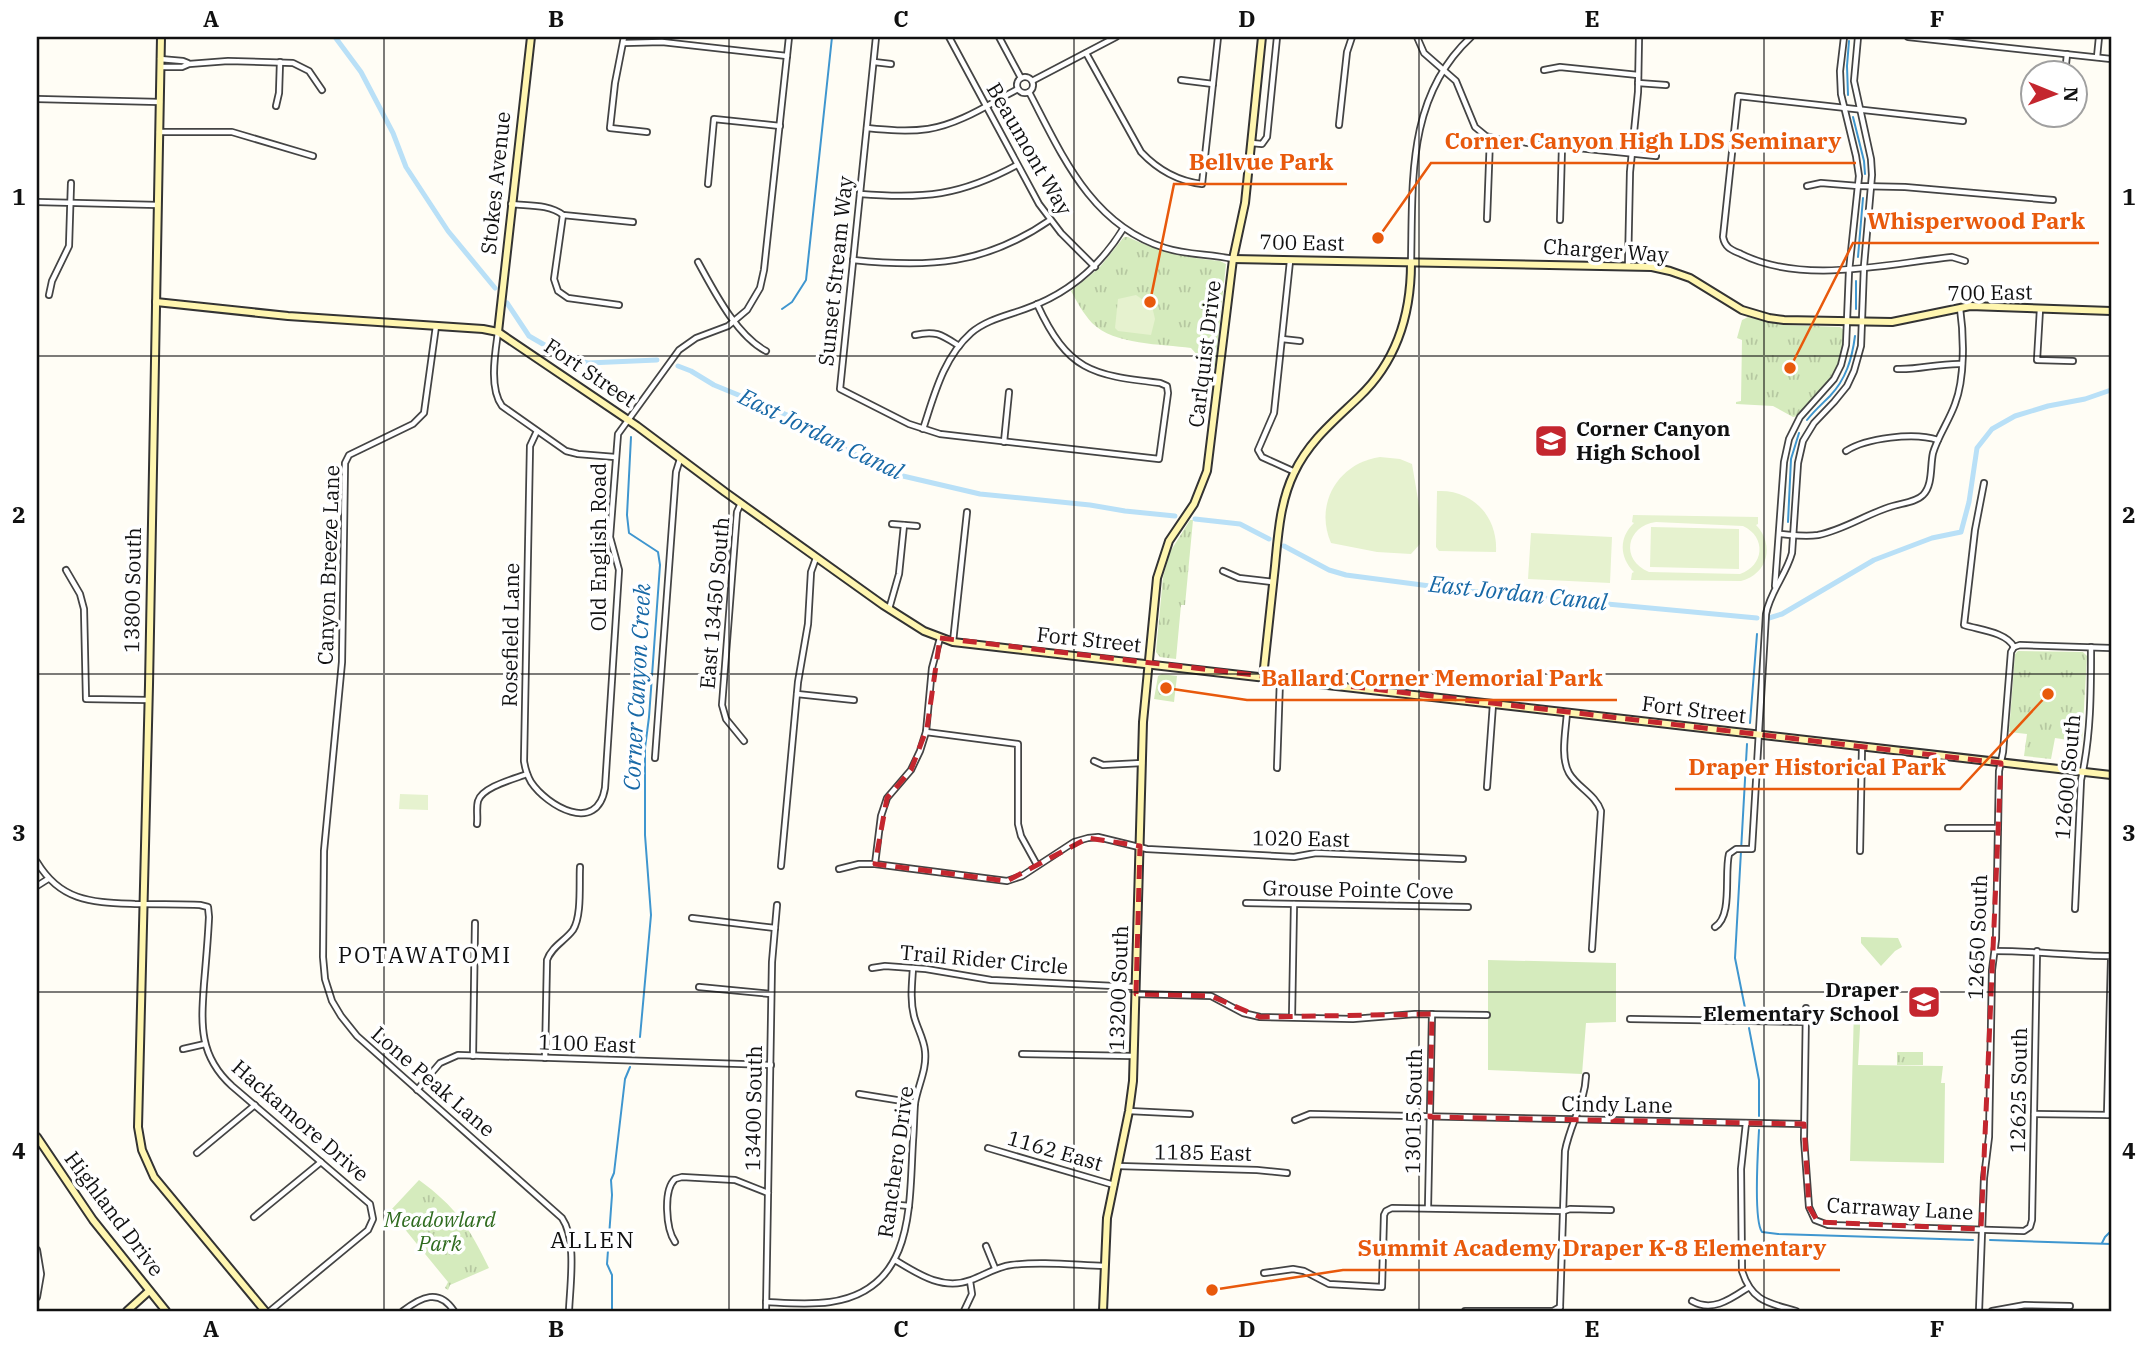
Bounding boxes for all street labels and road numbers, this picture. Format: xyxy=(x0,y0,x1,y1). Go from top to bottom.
street label: Beaumont Way xyxy=(980,77,1080,221)
street label: Stokes Avenue xyxy=(474,110,516,256)
street label: Sunset Stream Way xyxy=(811,174,859,367)
street label: 700 East xyxy=(1259,227,1345,257)
street label: Charger Way xyxy=(1542,232,1671,268)
street label: 700 East xyxy=(1947,277,2033,307)
street label: Carlquist Drive xyxy=(1181,279,1227,429)
street label: Fort Street xyxy=(539,331,642,413)
street label: Old English Road xyxy=(584,463,612,631)
street label: Canyon Breeze Lane xyxy=(311,464,345,665)
street label: East 13450 South xyxy=(693,516,735,690)
street label: 13800 South xyxy=(117,527,147,653)
street label: Rosefield Lane xyxy=(495,563,525,707)
street label: Fort Street xyxy=(1035,620,1143,658)
street label: Fort Street xyxy=(1640,689,1748,729)
street label: 12600 South xyxy=(2048,713,2086,841)
street label: 1020 East xyxy=(1252,823,1350,853)
street label: Grouse Pointe Cove xyxy=(1262,873,1454,905)
street label: 12650 South xyxy=(1961,874,1993,1000)
street label: 13200 South xyxy=(1102,925,1134,1051)
street label: Trail Rider Circle xyxy=(899,938,1069,980)
street label: Lone Peak Lane xyxy=(366,1020,501,1143)
street label: 1100 East xyxy=(538,1027,636,1059)
street label: 12625 South xyxy=(2003,1027,2033,1153)
street label: 13400 South xyxy=(738,1045,768,1171)
street label: 13015 South xyxy=(1398,1048,1428,1174)
street label: Hackamore Drive xyxy=(226,1053,375,1188)
street label: Ranchero Drive xyxy=(870,1084,920,1240)
street label: Cindy Lane xyxy=(1561,1089,1673,1119)
street label: 1162 East xyxy=(1004,1123,1106,1177)
street label: 1185 East xyxy=(1154,1137,1252,1167)
street label: Highland Drive xyxy=(59,1145,171,1282)
street label: Carraway Lane xyxy=(1826,1190,1974,1226)

